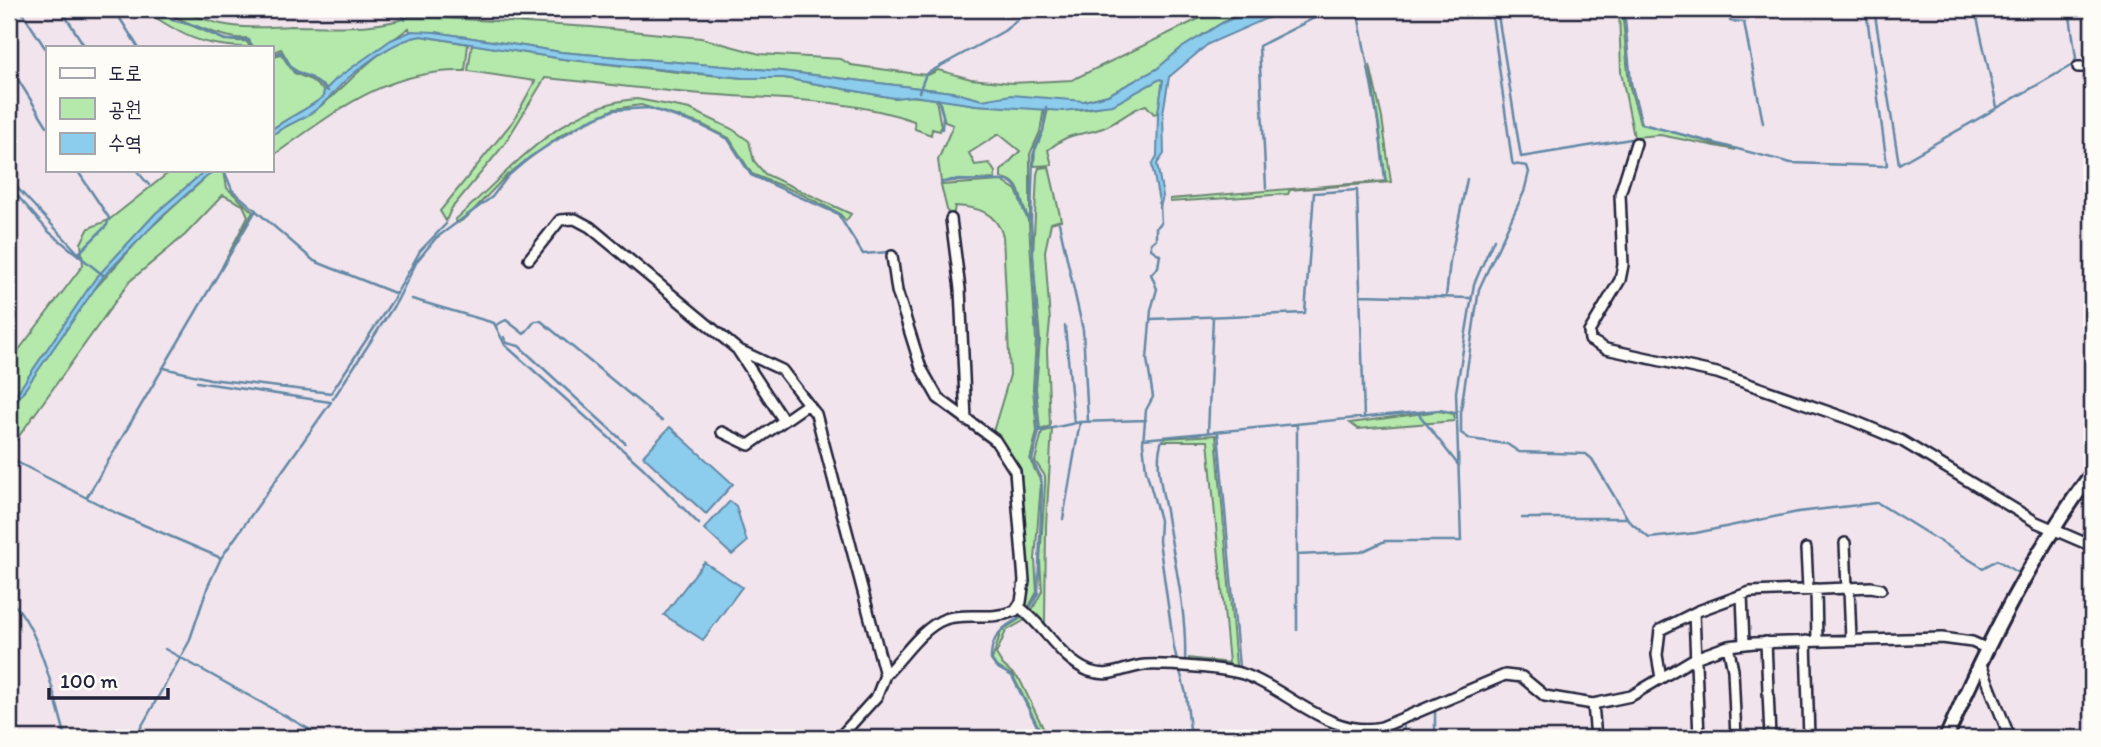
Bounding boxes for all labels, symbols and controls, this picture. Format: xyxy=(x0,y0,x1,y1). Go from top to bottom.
legend xyxy=(46,46,273,172)
text: 도로 xyxy=(108,60,142,85)
text: 공원 xyxy=(108,96,142,121)
text: 수역 xyxy=(108,130,142,155)
scale bar xyxy=(49,656,168,700)
text: 100 m xyxy=(60,668,118,693)

